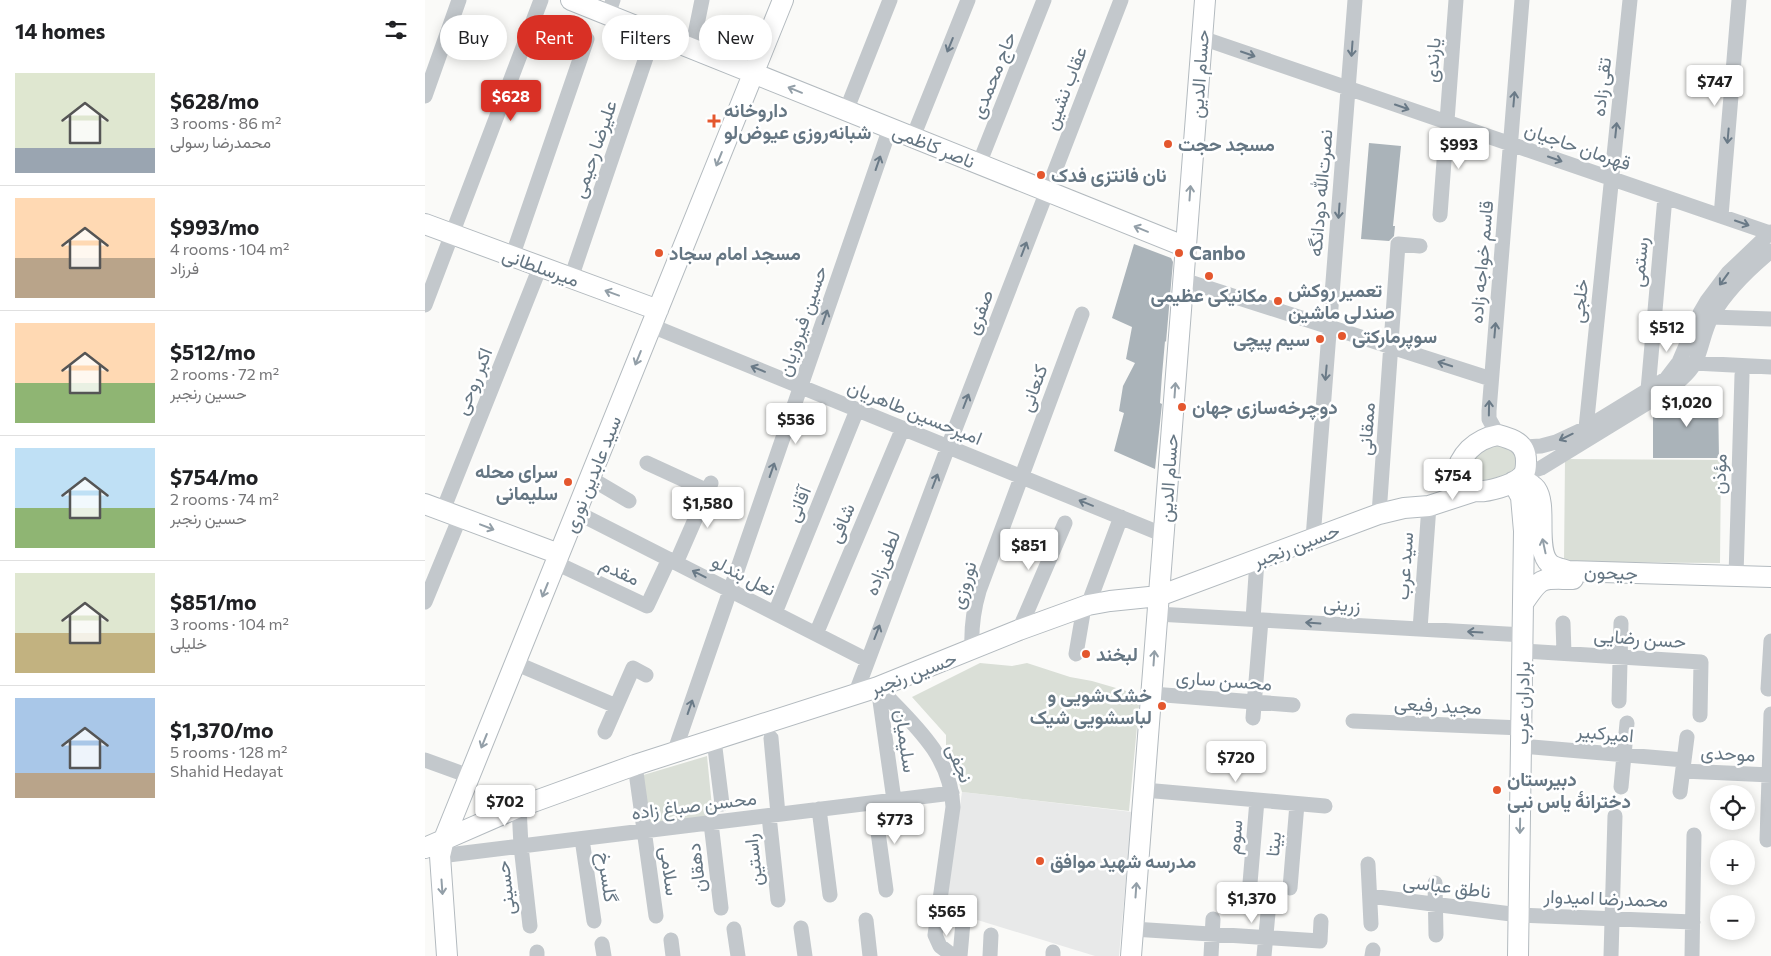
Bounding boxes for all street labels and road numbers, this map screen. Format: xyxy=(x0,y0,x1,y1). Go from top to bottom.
street label: حاج محمدی xyxy=(965,28,1022,122)
street label: حسام الدین xyxy=(1184,29,1215,119)
street label: یارندی xyxy=(1418,37,1446,83)
street label: عقاب نشین xyxy=(1038,43,1092,133)
street label: تقی زاده xyxy=(1586,56,1616,118)
street label: علیرضا رحیمی xyxy=(566,97,622,201)
street label: قهرمان حاجیان xyxy=(1522,117,1634,175)
street label: ناصر کاظمی xyxy=(889,119,979,173)
street label: نصرت‌الله دودانگه xyxy=(1302,128,1338,258)
street label: قاسم خواجه زاده xyxy=(1464,199,1499,325)
street label: رستمی xyxy=(1625,236,1653,288)
street label: میرسلطانی xyxy=(499,242,583,292)
street label: حسین فیروزیان xyxy=(772,262,832,380)
street label: خلجی xyxy=(1565,278,1593,324)
street label: صفری xyxy=(960,286,998,338)
street label: اکبر روحی xyxy=(449,344,497,418)
street label: کنعانی xyxy=(1013,361,1053,415)
street label: امیرحسین طاهریان xyxy=(844,374,986,450)
street label: ممقانی xyxy=(1352,402,1380,456)
street label: سید عابدین نوری xyxy=(558,412,626,536)
street label: حسام الدین xyxy=(1153,433,1184,523)
street label: مؤذن xyxy=(1706,453,1732,495)
street label: آقانی xyxy=(780,481,817,525)
street label: شافی xyxy=(822,499,860,547)
street label: حسین رنجبر xyxy=(1248,517,1343,573)
street label: لطفی‌زاده xyxy=(859,527,905,599)
street label: سید عرب xyxy=(1390,531,1418,601)
street label: نعل بندلو xyxy=(708,549,780,601)
street label: مقدم xyxy=(596,551,644,591)
street label: نوروزی xyxy=(944,558,982,612)
street label: جیحون xyxy=(1584,559,1638,585)
street label: زرینی xyxy=(1323,591,1361,617)
street label: حسن رضایی xyxy=(1593,623,1687,653)
street label: حسین رنجبر xyxy=(865,645,960,701)
street label: برادران عرب xyxy=(1509,661,1535,745)
street label: محسن ساری xyxy=(1175,665,1273,695)
street label: مجید رفیعی xyxy=(1394,691,1482,719)
street label: سلیمیان xyxy=(890,708,922,774)
street label: امیرکبیر xyxy=(1574,718,1635,747)
street label: نجفی xyxy=(941,740,979,786)
street label: موحدی xyxy=(1700,740,1756,766)
street label: محسن صباغ زاده xyxy=(630,785,758,826)
street label: سوم xyxy=(1221,819,1248,855)
street label: بیتا xyxy=(1260,831,1286,857)
street label: راستین xyxy=(738,833,768,887)
street label: دهقان xyxy=(681,842,710,894)
street label: سلامی xyxy=(655,845,685,897)
street label: گلسرخ xyxy=(592,850,623,904)
street label: حسینی xyxy=(490,860,520,916)
street label: ناطق عباسی xyxy=(1402,869,1492,903)
street label: محمدرضا امیدوار xyxy=(1542,884,1669,912)

